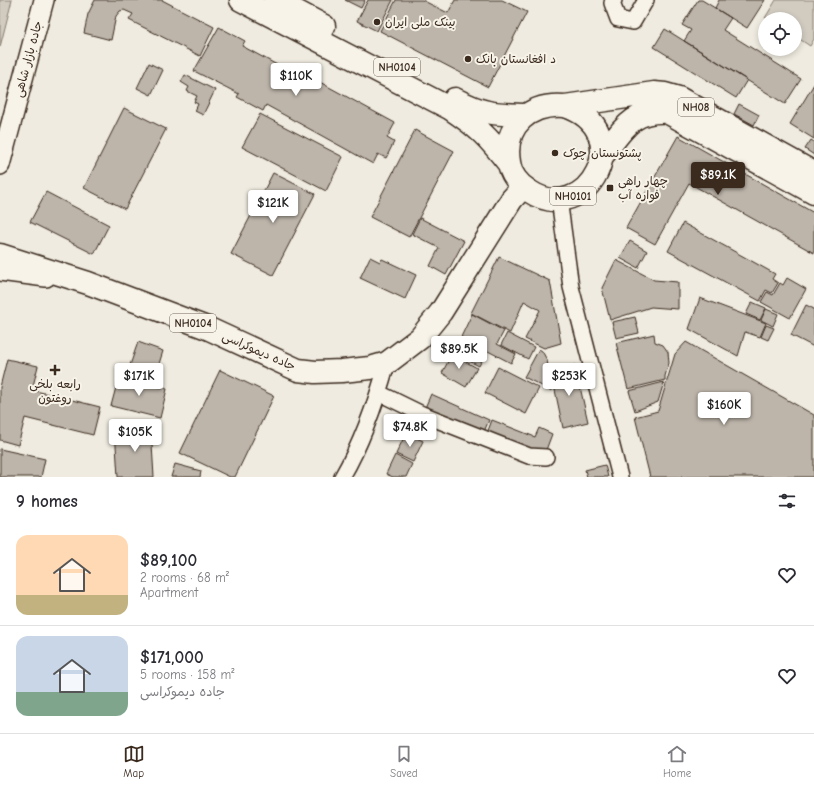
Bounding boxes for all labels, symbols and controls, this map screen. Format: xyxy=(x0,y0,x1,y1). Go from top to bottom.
map controls xyxy=(758,12,802,56)
button: locate xyxy=(758,12,802,56)
place label: بینک ملی ایران xyxy=(385,15,456,30)
marker: بینک ملی ایران xyxy=(372,17,382,27)
street label: جاده بازار شاهی xyxy=(11,19,46,99)
place label: د افغانستان بانک xyxy=(476,52,556,67)
marker: د افغانستان بانک xyxy=(463,54,473,64)
road number: NH0104 xyxy=(374,58,420,76)
pin: $110K xyxy=(268,63,324,97)
text: $110K xyxy=(280,68,312,83)
road number: NH08 xyxy=(678,98,714,116)
place label: پشتونستان چوک xyxy=(563,146,642,161)
marker: پشتونستان چوک xyxy=(550,148,560,158)
pin: $89.1K xyxy=(685,162,751,196)
text: $89.1K xyxy=(700,167,736,182)
place label: چهار راهی فواره آب xyxy=(618,174,668,203)
marker: چهار راهی فواره آب xyxy=(605,183,615,193)
road number: NH0101 xyxy=(550,187,596,205)
pin: $121K xyxy=(245,190,301,224)
text: $121K xyxy=(257,195,289,210)
road number: NH0104 xyxy=(170,314,216,332)
street label: جاده دیموکراسی xyxy=(220,329,298,374)
pin: $89.5K xyxy=(426,336,492,370)
text: $89.5K xyxy=(440,341,478,356)
pin: $171K xyxy=(111,363,167,397)
pin: $253K xyxy=(541,363,597,397)
marker: رابعه بلخی روغتون xyxy=(49,364,61,376)
text: $171K xyxy=(123,368,155,383)
text: $253K xyxy=(552,368,586,383)
place label: رابعه بلخی روغتون xyxy=(29,377,81,406)
pin: $160K xyxy=(696,392,752,426)
text: $160K xyxy=(707,397,741,412)
pin: $74.8K xyxy=(377,414,443,448)
pin: $105K xyxy=(107,419,163,453)
text: $74.8K xyxy=(392,419,428,434)
text: $105K xyxy=(118,424,152,439)
icon: filters xyxy=(776,490,798,512)
text: 9 homes xyxy=(16,492,78,511)
icon: home xyxy=(48,551,96,599)
text: $89,100 xyxy=(140,551,197,570)
icon: heart xyxy=(776,564,798,586)
text: 2 rooms · 68 m² xyxy=(140,570,229,585)
text: Apartment xyxy=(140,585,198,600)
text: $171,000 xyxy=(140,648,204,667)
icon: home xyxy=(48,652,96,700)
icon: heart xyxy=(776,665,798,687)
text: 5 rooms · 158 m² xyxy=(140,667,234,682)
text: جاده دیموکراسی xyxy=(140,684,225,699)
tab: Map xyxy=(123,743,145,780)
tab: Saved xyxy=(390,743,418,780)
tab: Home xyxy=(663,743,691,780)

